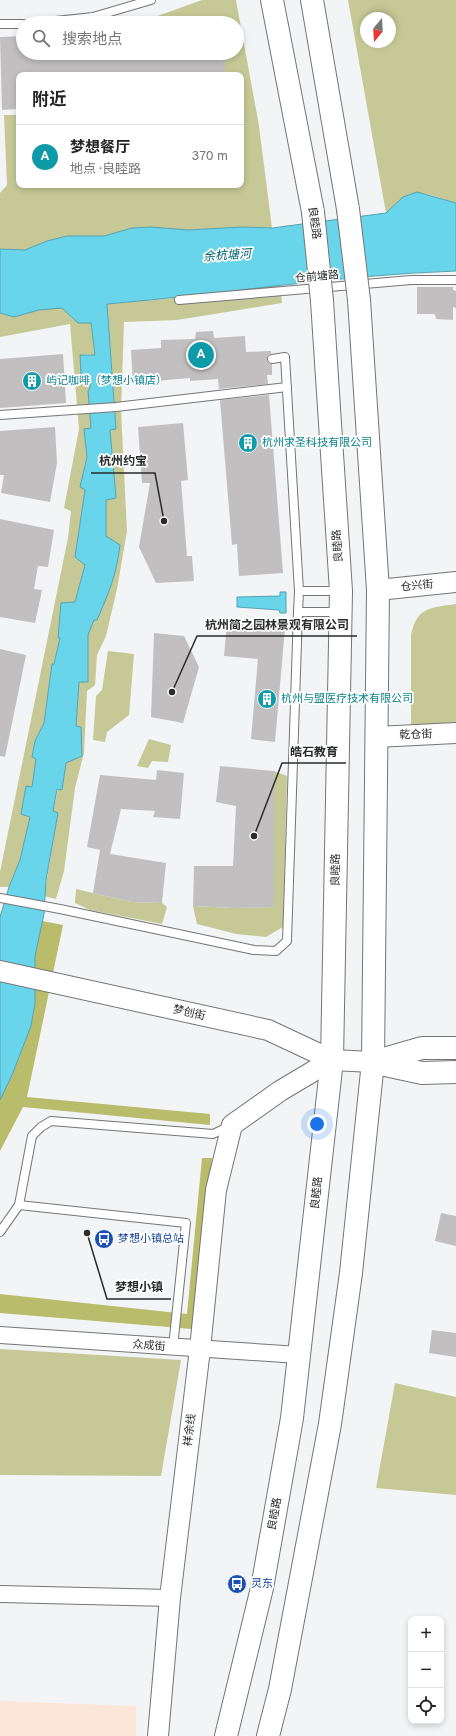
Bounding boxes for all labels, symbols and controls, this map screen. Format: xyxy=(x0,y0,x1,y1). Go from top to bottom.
north arrow xyxy=(360,12,396,48)
search box xyxy=(16,16,244,60)
icon: search xyxy=(30,27,52,49)
text: 搜索地点 xyxy=(62,31,122,50)
text: 附近 xyxy=(32,90,66,112)
text: 梦想餐厅 xyxy=(70,139,130,158)
text: A xyxy=(40,149,50,165)
text: 370 m xyxy=(191,149,228,165)
text: 地点 · 良睦路 xyxy=(70,162,141,178)
street label: 良睦路 xyxy=(305,206,323,240)
water label: 余杭塘河 xyxy=(202,246,253,266)
street label: 仓前塘路 xyxy=(294,268,340,286)
pin: A xyxy=(188,340,214,370)
building icon: 屿记咖啡（梦想小镇店） xyxy=(21,370,43,392)
place label: 屿记咖啡（梦想小镇店） xyxy=(46,374,167,388)
building icon: 杭州求圣科技有限公司 xyxy=(237,432,259,454)
place label: 杭州求圣科技有限公司 xyxy=(262,436,372,450)
callout: 杭州约宝 xyxy=(91,449,155,473)
text: 杭州约宝 xyxy=(99,454,147,470)
street label: 良睦路 xyxy=(330,529,346,563)
street label: 仓兴街 xyxy=(400,577,434,595)
callout: 杭州简之园林景观有限公司 xyxy=(197,612,357,636)
text: 杭州简之园林景观有限公司 xyxy=(205,618,349,634)
building icon: 杭州与盟医疗技术有限公司 xyxy=(256,688,278,710)
place label: 杭州与盟医疗技术有限公司 xyxy=(281,692,413,706)
street label: 乾仓街 xyxy=(399,727,433,743)
callout: 皓石教育 xyxy=(282,739,346,763)
text: 皓石教育 xyxy=(290,745,338,761)
street label: 良睦路 xyxy=(329,853,343,887)
street label: 梦创街 xyxy=(171,1002,207,1024)
your location xyxy=(307,1114,327,1134)
street label: 良睦路 xyxy=(308,1176,326,1210)
bus stop icon: 梦想小镇总站 xyxy=(93,1228,115,1250)
place label: 梦想小镇总站 xyxy=(118,1232,184,1246)
callout: 梦想小镇 xyxy=(107,1275,171,1299)
text: 梦想小镇 xyxy=(115,1280,163,1296)
street label: 众成街 xyxy=(132,1338,166,1354)
street label: 祥余线 xyxy=(181,1413,199,1447)
street label: 良睦路 xyxy=(265,1497,285,1531)
bus stop icon: 灵东 xyxy=(226,1573,248,1595)
place label: 灵东 xyxy=(251,1577,273,1591)
map controls xyxy=(408,1616,444,1724)
button: + xyxy=(408,1616,444,1652)
button: − xyxy=(408,1652,444,1688)
button: locate xyxy=(408,1688,444,1724)

